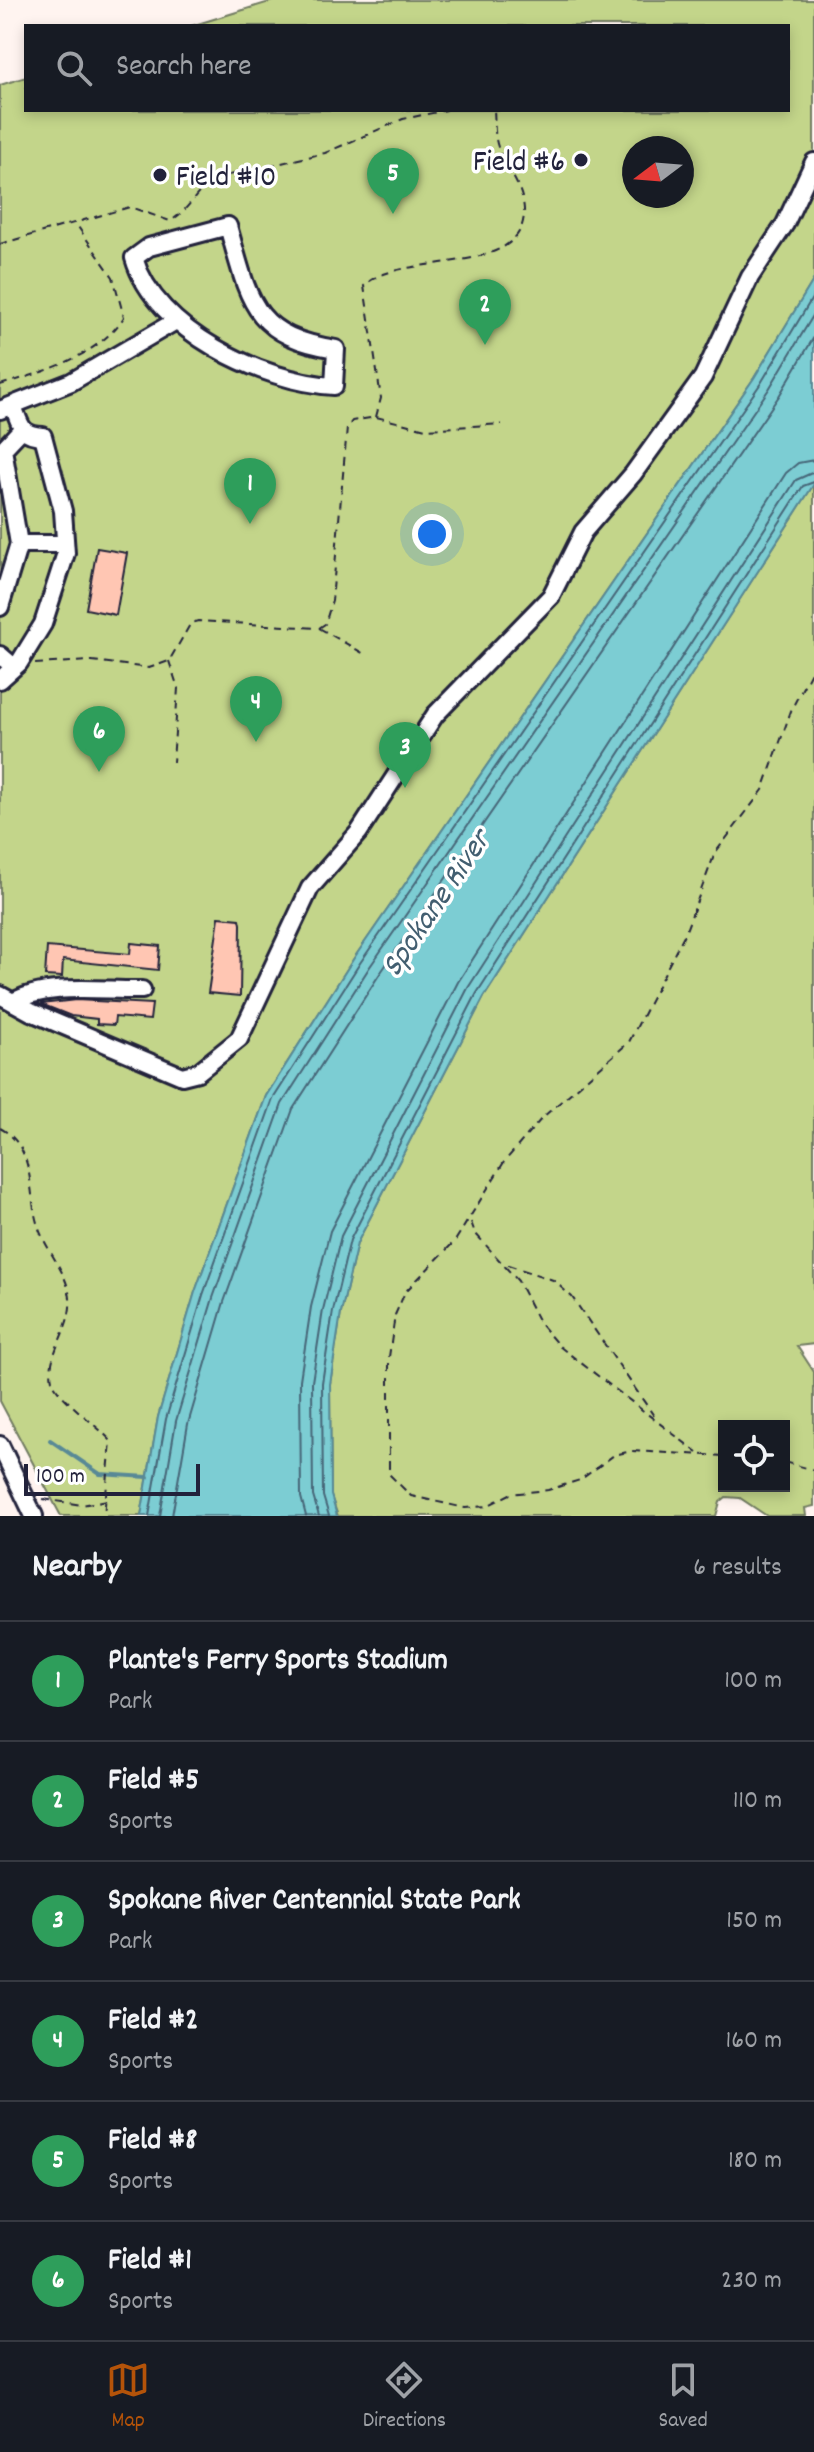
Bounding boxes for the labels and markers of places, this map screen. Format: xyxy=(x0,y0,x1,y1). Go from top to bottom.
place label: Field #6 xyxy=(473,143,565,186)
pin: 5 xyxy=(367,148,419,214)
marker: Field #6 xyxy=(572,151,590,169)
place label: Field #10 xyxy=(176,158,276,201)
marker: Field #10 xyxy=(151,166,169,184)
pin: 2 xyxy=(459,279,511,345)
pin: 1 xyxy=(224,458,276,524)
pin: 4 xyxy=(230,676,282,742)
pin: 6 xyxy=(73,706,125,772)
pin: 3 xyxy=(379,722,431,788)

